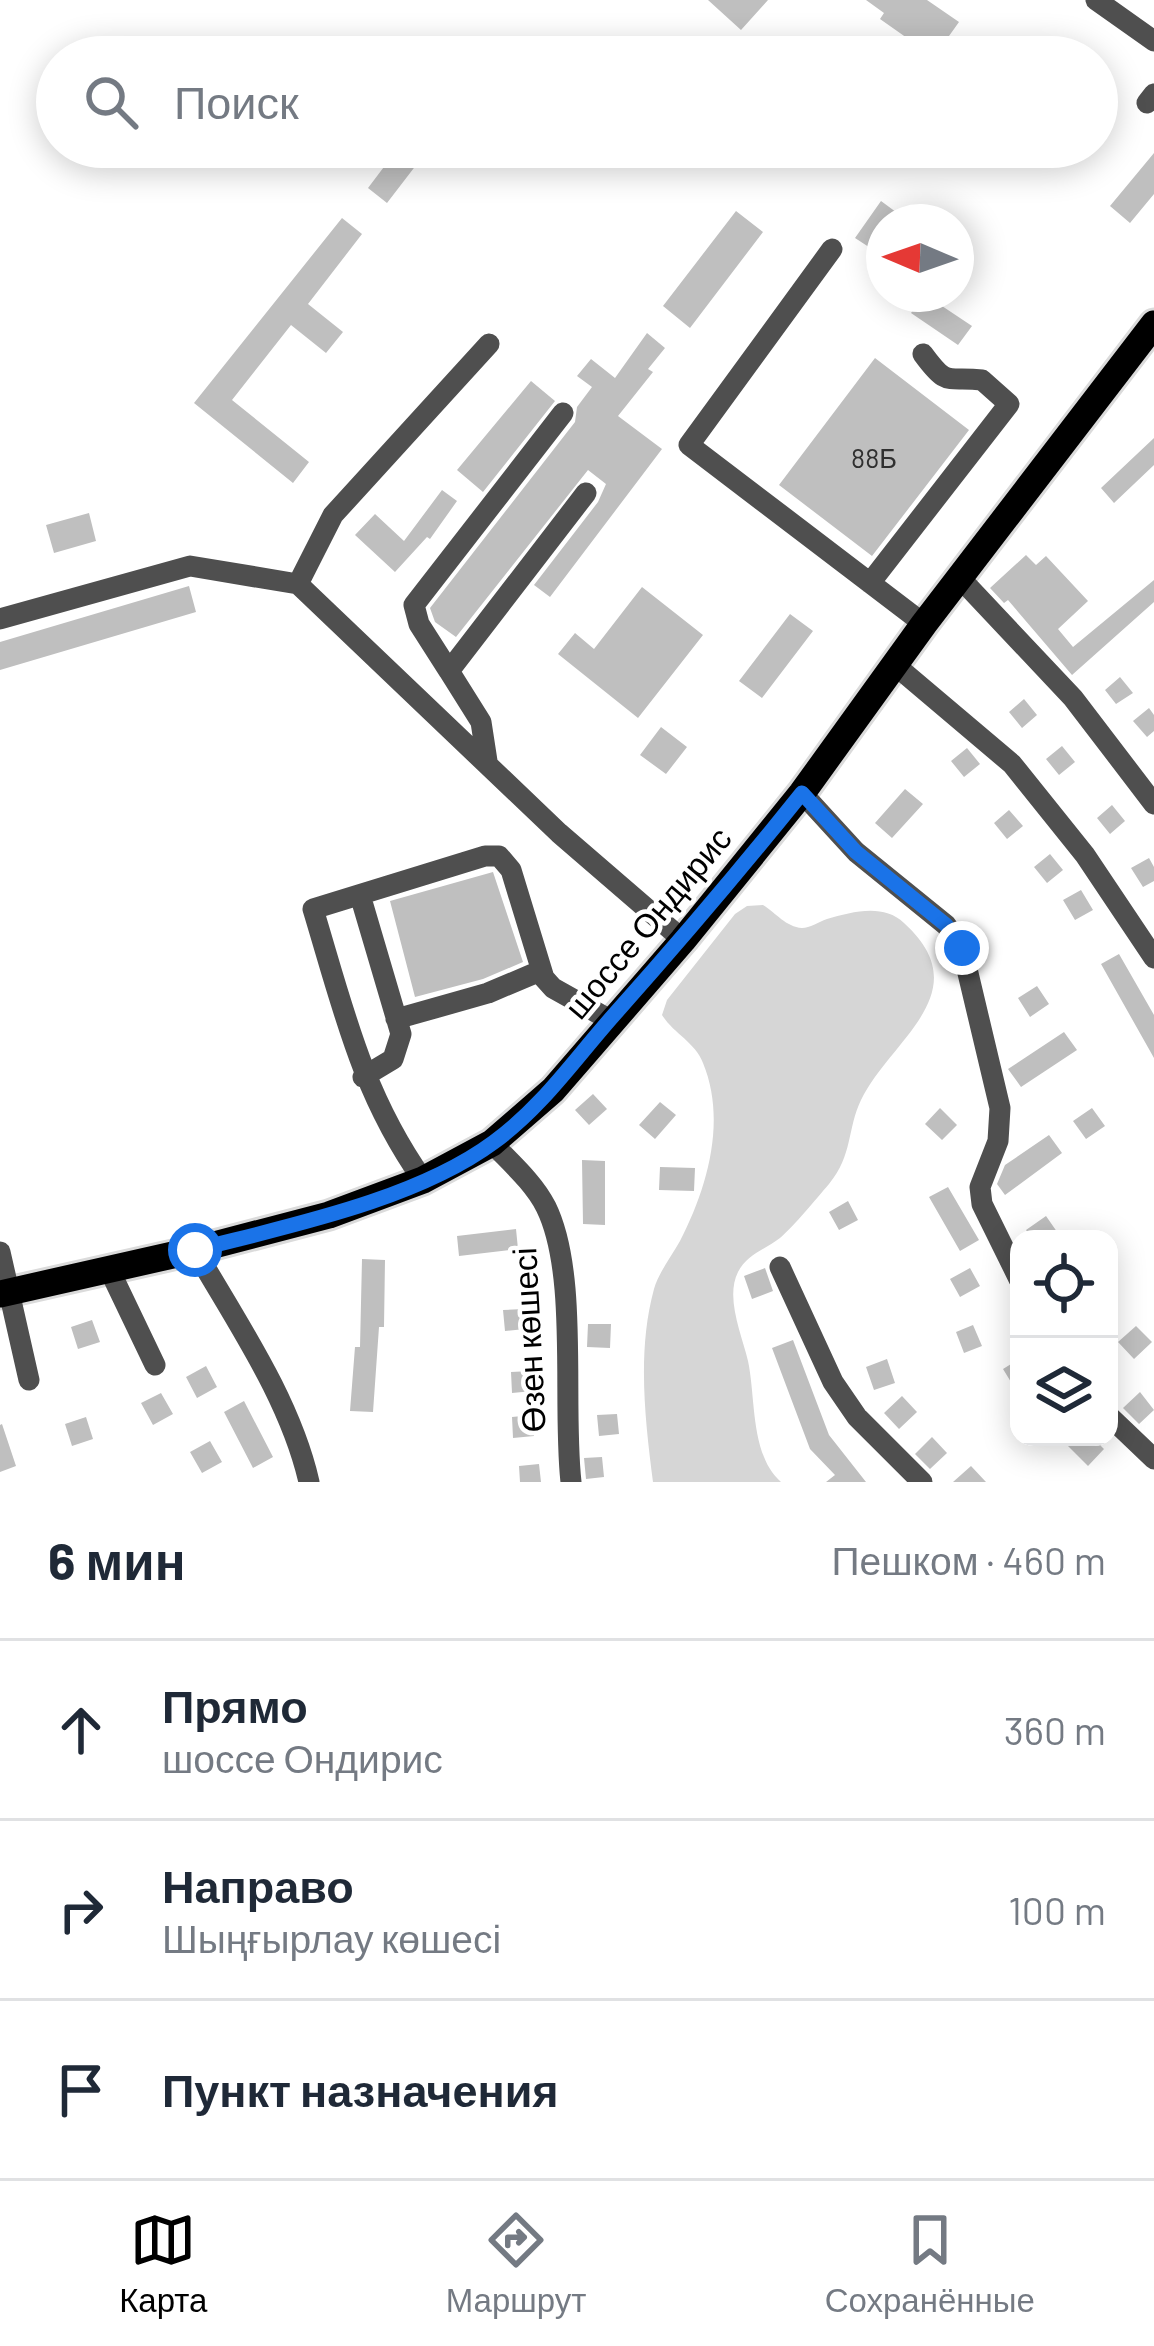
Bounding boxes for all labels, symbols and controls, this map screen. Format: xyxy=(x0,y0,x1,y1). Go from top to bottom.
search box xyxy=(36,36,1118,168)
icon: search xyxy=(78,69,144,135)
text: Поиск xyxy=(174,74,299,128)
north arrow xyxy=(866,204,974,312)
house number: 88Б xyxy=(851,441,897,473)
street label: шоссе Ондирис xyxy=(555,818,739,1026)
route end xyxy=(935,921,989,975)
route start xyxy=(168,1223,222,1277)
map controls xyxy=(1010,1230,1118,1446)
button: locate xyxy=(1010,1230,1118,1338)
street label: Өзен көшесі xyxy=(503,1247,553,1433)
button: layers xyxy=(1010,1338,1118,1446)
text: 6 мин xyxy=(48,1529,185,1590)
text: Пешком · 460 m xyxy=(832,1536,1106,1583)
text: Прямо xyxy=(162,1678,308,1732)
icon: ahead xyxy=(48,1697,114,1763)
text: 360 m xyxy=(1004,1706,1106,1753)
text: шоссе Ондирис xyxy=(162,1734,443,1781)
text: Направо xyxy=(162,1858,354,1912)
icon: right xyxy=(48,1877,114,1943)
text: 100 m xyxy=(1008,1886,1106,1933)
text: Шыңғырлау көшесі xyxy=(162,1914,501,1961)
icon: arrive xyxy=(48,2057,114,2123)
text: Пункт назначения xyxy=(162,2062,559,2116)
tab: Карта xyxy=(119,2207,207,2320)
tab: Маршрут xyxy=(446,2207,586,2320)
tab: Сохранённые xyxy=(825,2207,1035,2320)

